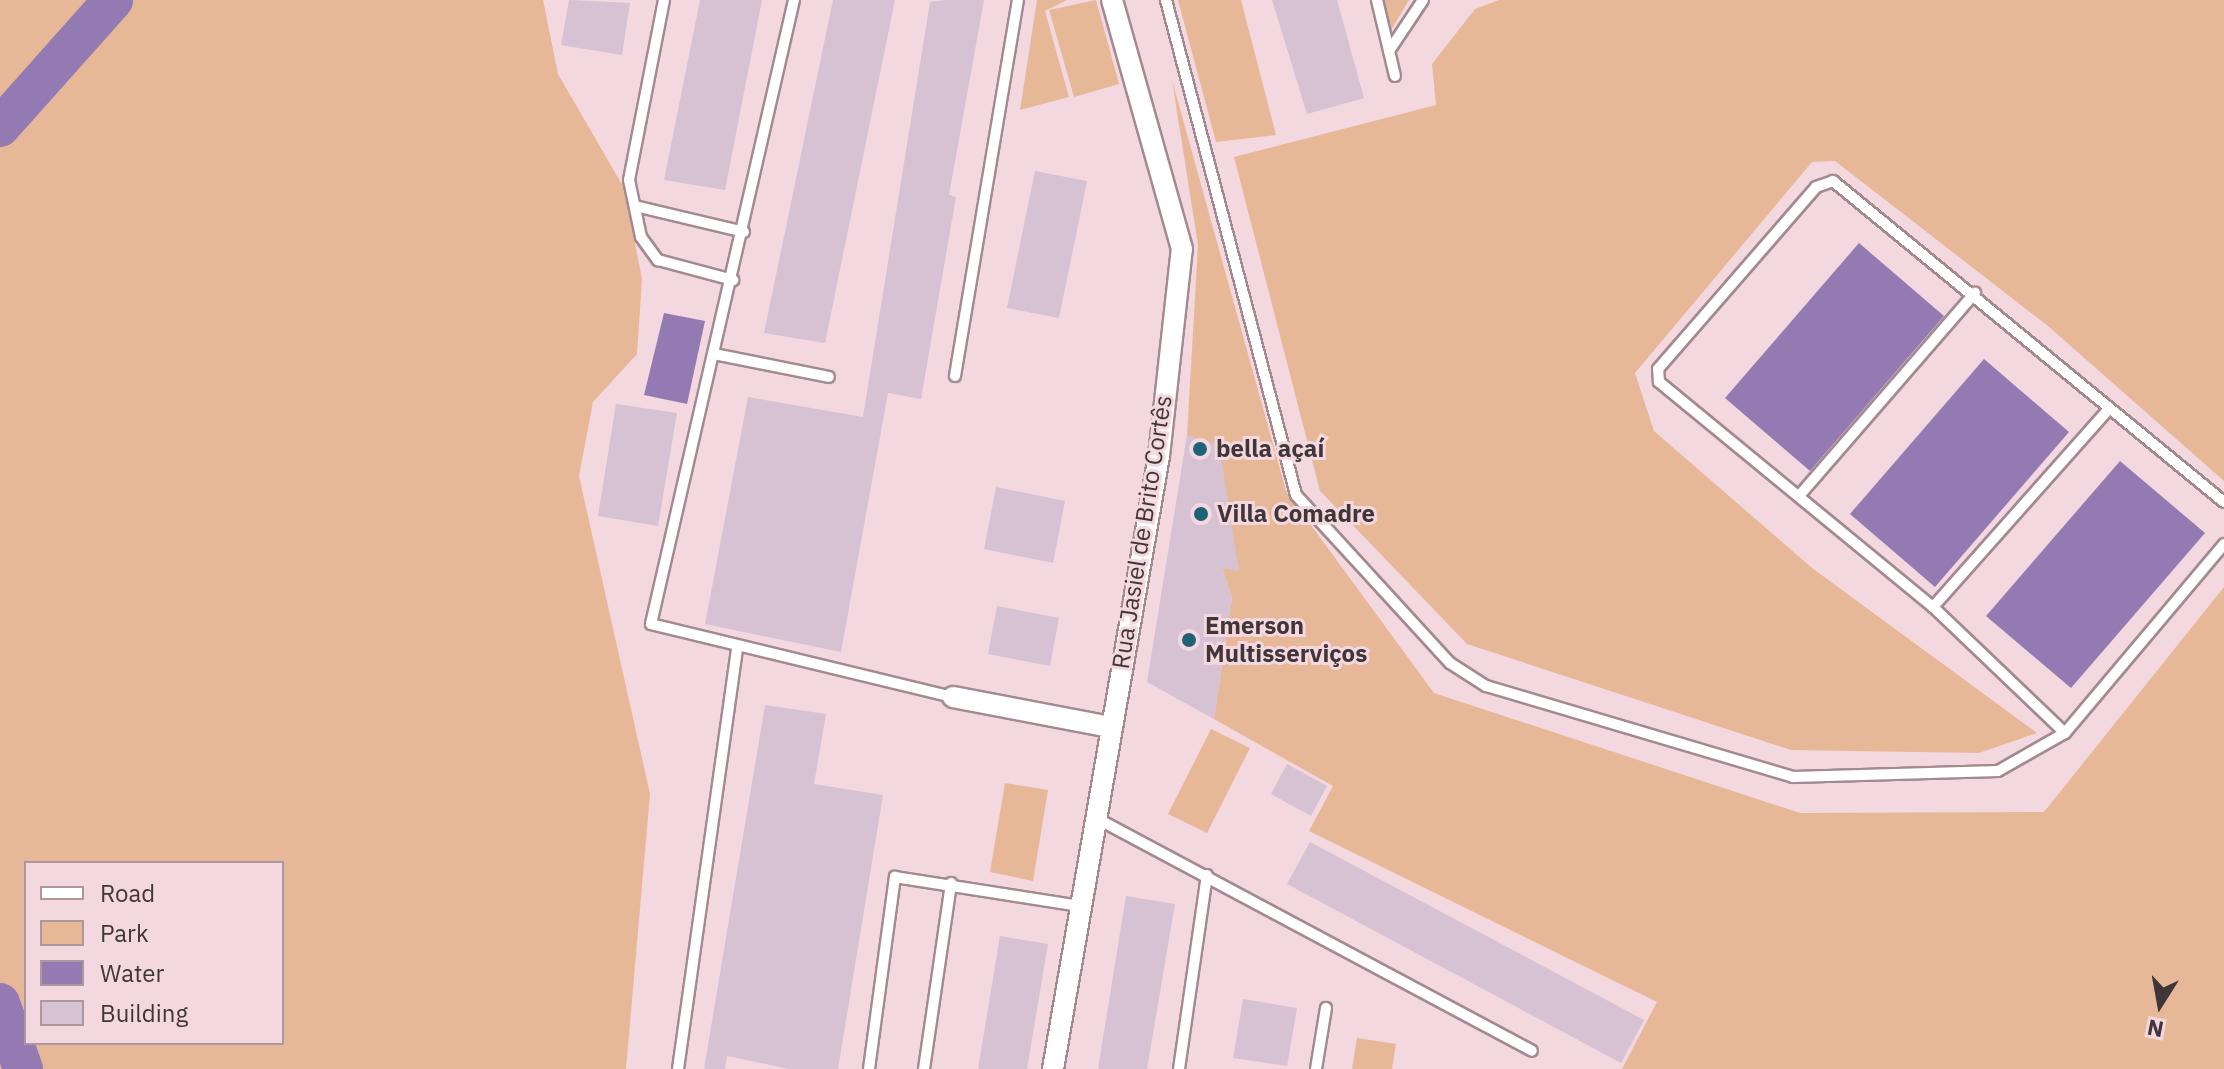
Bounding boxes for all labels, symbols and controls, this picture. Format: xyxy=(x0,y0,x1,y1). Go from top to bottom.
street label: Rua Jasiel de Brito Cortês xyxy=(1106,393,1178,671)
place label: bella açaí xyxy=(1216,435,1324,463)
marker: bella açaí xyxy=(1191,440,1209,458)
place label: Villa Comadre xyxy=(1217,500,1375,528)
marker: Villa Comadre xyxy=(1192,505,1210,523)
place label: Emerson Multisserviços xyxy=(1205,612,1367,668)
marker: Emerson Multisserviços xyxy=(1180,631,1198,649)
legend xyxy=(24,861,284,1045)
text: Road xyxy=(100,877,155,909)
text: Park xyxy=(100,917,149,949)
text: Water xyxy=(100,957,164,989)
north arrow xyxy=(2120,965,2200,1045)
text: Building xyxy=(100,997,188,1029)
text: N xyxy=(2145,1013,2166,1045)

